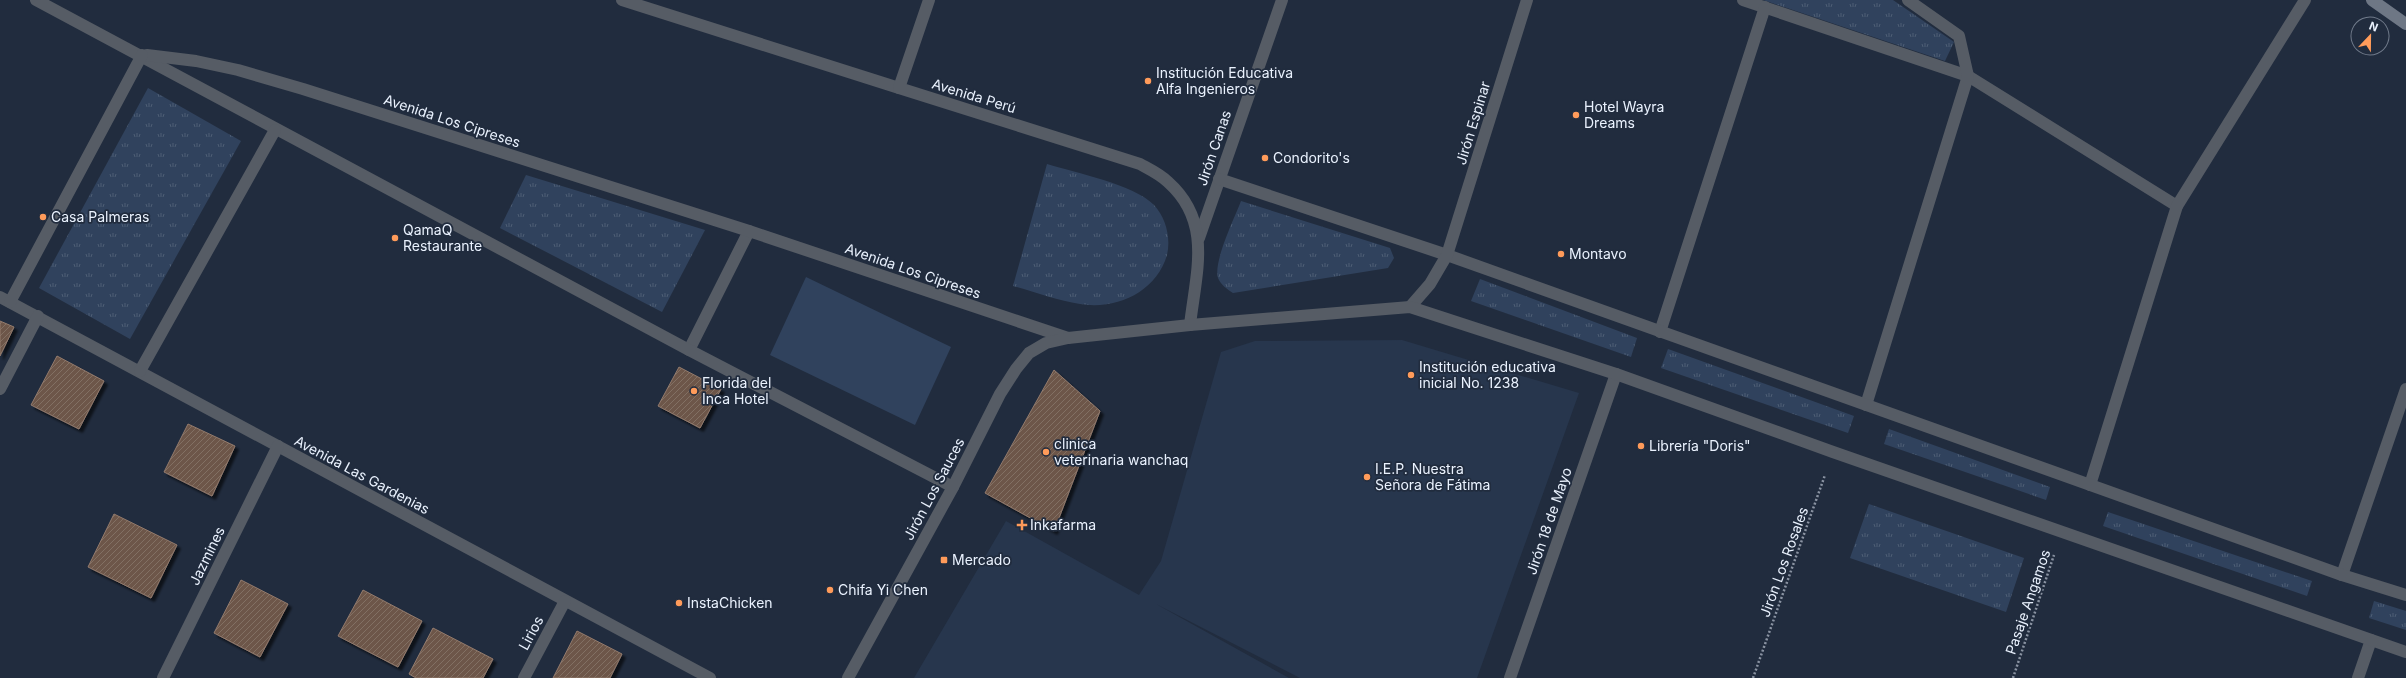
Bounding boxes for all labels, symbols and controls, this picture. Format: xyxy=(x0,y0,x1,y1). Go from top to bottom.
north arrow xyxy=(2350,16,2390,56)
text: N xyxy=(2367,19,2380,35)
place label: Institución Educativa Alfa Ingenieros xyxy=(1156,64,1293,97)
street label: Avenida Perú xyxy=(930,75,1018,116)
marker: Institución Educativa Alfa Ingenieros xyxy=(1143,76,1153,86)
street label: Jirón Espinar xyxy=(1452,79,1493,167)
street label: Avenida Los Cipreses xyxy=(382,90,523,151)
place label: Hotel Wayra Dreams xyxy=(1584,98,1664,131)
street label: Jirón Canas xyxy=(1193,108,1234,188)
marker: Hotel Wayra Dreams xyxy=(1571,110,1581,120)
place label: Condorito's xyxy=(1273,149,1350,166)
marker: Condorito's xyxy=(1260,153,1270,163)
place label: Casa Palmeras xyxy=(51,208,149,225)
marker: Casa Palmeras xyxy=(38,212,48,222)
place label: QamaQ Restaurante xyxy=(403,221,482,254)
marker: QamaQ Restaurante xyxy=(390,233,400,243)
street label: Avenida Los Cipreses xyxy=(843,239,983,302)
place label: Montavo xyxy=(1569,245,1627,262)
marker: Montavo xyxy=(1556,249,1566,259)
place label: Institución educativa inicial No. 1238 xyxy=(1419,358,1556,391)
marker: Institución educativa inicial No. 1238 xyxy=(1406,370,1416,380)
place label: Florida del Inca Hotel xyxy=(702,374,771,407)
marker: Florida del Inca Hotel xyxy=(689,386,699,396)
street label: Avenida Las Gardenias xyxy=(292,432,433,517)
street label: Jirón Los Sauces xyxy=(899,435,968,543)
place label: clinica veterinaria wanchaq xyxy=(1054,435,1188,468)
place label: Librería "Doris" xyxy=(1649,437,1751,454)
marker: Librería "Doris" xyxy=(1636,441,1646,451)
marker: clinica veterinaria wanchaq xyxy=(1041,447,1051,457)
place label: I.E.P. Nuestra Señora de Fátima xyxy=(1375,460,1490,493)
street label: Jirón 18 de Mayo xyxy=(1522,465,1575,577)
marker: I.E.P. Nuestra Señora de Fátima xyxy=(1362,472,1372,482)
street label: Jirón Los Rosales xyxy=(1756,504,1811,619)
place label: Inkafarma xyxy=(1030,516,1096,533)
marker: Inkafarma xyxy=(1017,520,1027,530)
street label: Jazmines xyxy=(185,524,228,588)
street label: Pasaje Angamos xyxy=(2002,547,2053,657)
place label: Mercado xyxy=(952,551,1011,568)
marker: Mercado xyxy=(939,555,949,565)
place label: Chifa Yi Chen xyxy=(838,581,928,598)
marker: Chifa Yi Chen xyxy=(825,585,835,595)
place label: InstaChicken xyxy=(687,594,773,611)
marker: InstaChicken xyxy=(674,598,684,608)
street label: Lirios xyxy=(515,613,547,653)

